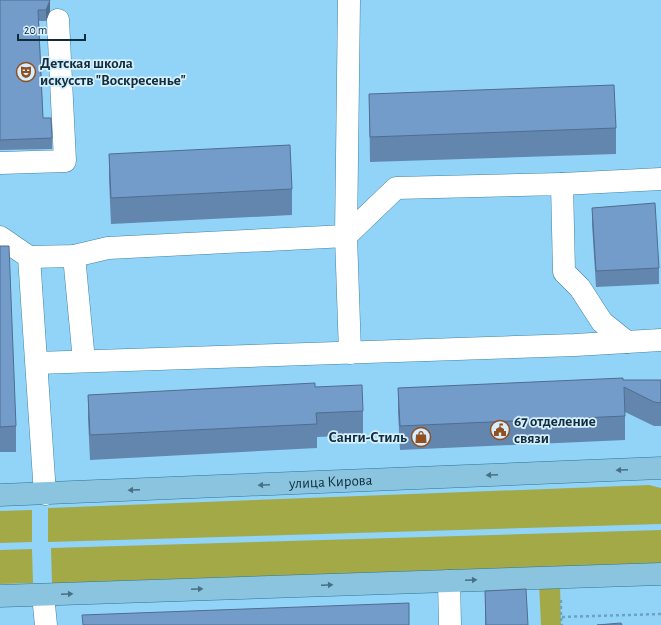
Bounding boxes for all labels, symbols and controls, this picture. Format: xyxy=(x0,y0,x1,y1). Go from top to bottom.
scale bar xyxy=(18,16,85,42)
text: 20 m xyxy=(24,24,47,36)
place label: Детская школа искусств "Воскресенье" xyxy=(40,56,186,88)
theatre icon: Детская школа искусств "Воскресенье" xyxy=(15,61,37,83)
place label: 67 отделение связи xyxy=(514,414,596,446)
public building icon: 67 отделение связи xyxy=(489,419,511,441)
shop icon: Санги-Стиль xyxy=(410,426,432,448)
place label: Санги-Стиль xyxy=(329,430,407,445)
one-way arrow xyxy=(616,466,628,473)
street label: улица Кирова xyxy=(288,472,373,491)
one-way arrow xyxy=(485,472,498,478)
one-way arrow xyxy=(258,481,270,488)
one-way arrow xyxy=(128,487,140,494)
one-way arrow xyxy=(465,577,478,583)
one-way arrow xyxy=(321,582,334,588)
one-way arrow xyxy=(191,586,203,593)
one-way arrow xyxy=(61,591,74,597)

